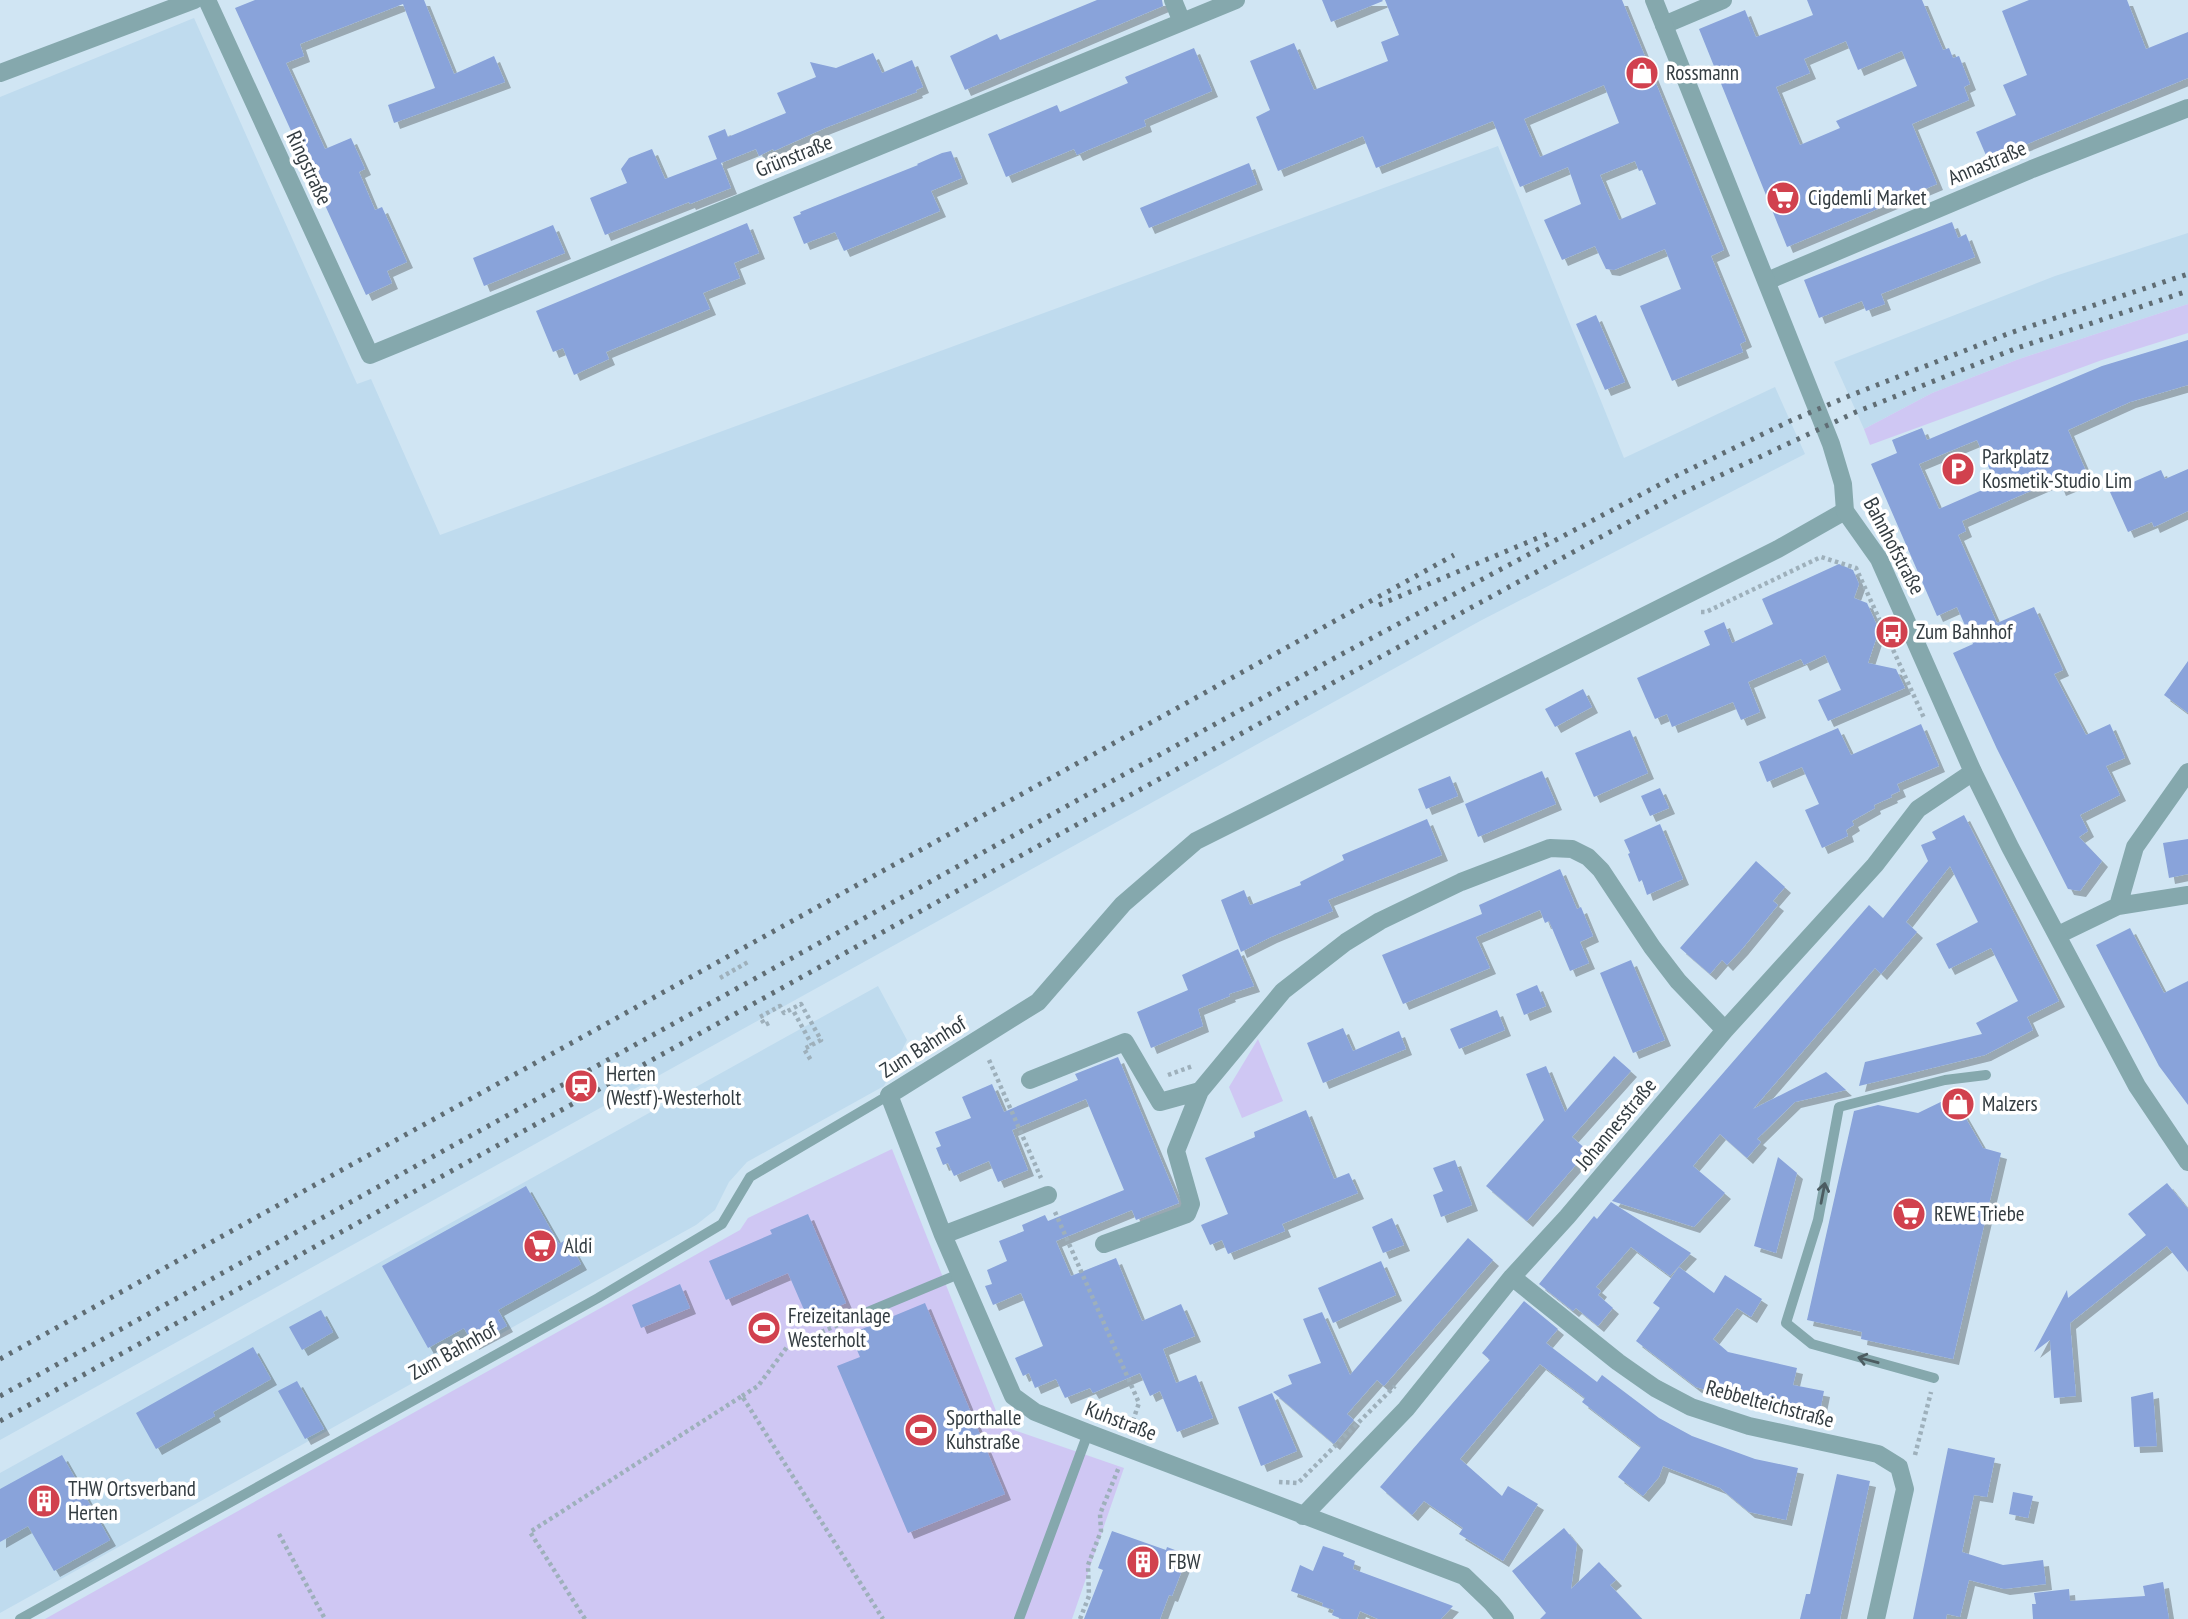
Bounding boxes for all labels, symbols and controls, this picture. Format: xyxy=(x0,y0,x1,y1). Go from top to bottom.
shop icon: Rossmann xyxy=(1623,54,1661,92)
place label: Rossmann xyxy=(1666,59,1739,86)
street label: Ringstraße xyxy=(281,126,338,209)
street label: Grünstraße xyxy=(751,128,836,183)
street label: Annastraße xyxy=(1943,134,2030,191)
supermarket icon: Cigdemli Market xyxy=(1764,179,1802,217)
place label: Cigdemli Market xyxy=(1808,184,1927,211)
place label: Parkplatz Kosmetik-Studio Lim xyxy=(1982,443,2132,494)
parking icon: Parkplatz Kosmetik-Studio Lim xyxy=(1939,450,1977,488)
street label: Bahnhofstraße xyxy=(1858,493,1931,599)
bus stop icon: Zum Bahnhof xyxy=(1873,613,1911,651)
place label: Zum Bahnhof xyxy=(1916,618,2013,645)
street label: Zum Bahnhof xyxy=(875,1009,971,1084)
place label: Herten (Westf)-Westerholt xyxy=(606,1060,741,1111)
station icon: Herten (Westf)-Westerholt xyxy=(562,1067,600,1105)
street label: Johannesstraße xyxy=(1569,1072,1662,1176)
shop icon: Malzers xyxy=(1939,1085,1977,1123)
place label: Malzers xyxy=(1982,1090,2038,1117)
one-way arrow xyxy=(1816,1182,1830,1205)
supermarket icon: REWE Triebe xyxy=(1890,1195,1928,1233)
place label: REWE Triebe xyxy=(1934,1200,2025,1227)
supermarket icon: Aldi xyxy=(521,1227,559,1265)
place label: Aldi xyxy=(564,1232,592,1259)
place label: Freizeitanlage Westerholt xyxy=(788,1302,891,1353)
sports icon: Freizeitanlage Westerholt xyxy=(745,1309,783,1347)
street label: Zum Bahnhof xyxy=(404,1315,502,1386)
one-way arrow xyxy=(1858,1353,1880,1366)
street label: Rebbelteichstraße xyxy=(1703,1373,1837,1434)
street label: Kuhstraße xyxy=(1082,1395,1161,1446)
place label: Sporthalle Kuhstraße xyxy=(946,1404,1021,1455)
sports icon: Sporthalle Kuhstraße xyxy=(902,1411,940,1449)
place label: THW Ortsverband Herten xyxy=(68,1475,196,1526)
building icon: THW Ortsverband Herten xyxy=(25,1482,63,1520)
building icon: FBW xyxy=(1124,1543,1162,1581)
place label: FBW xyxy=(1168,1548,1201,1575)

